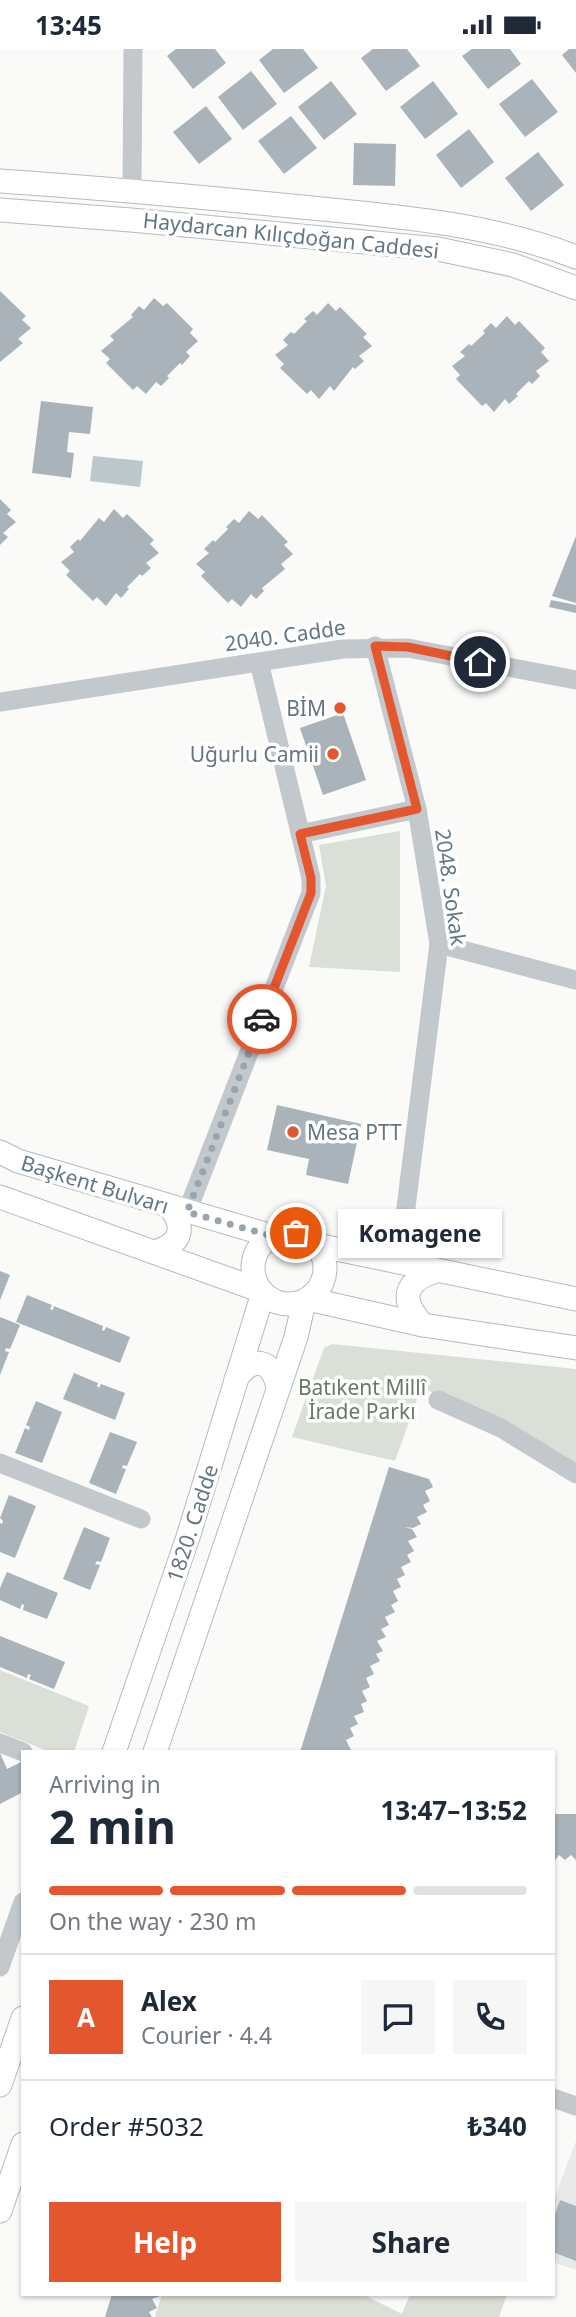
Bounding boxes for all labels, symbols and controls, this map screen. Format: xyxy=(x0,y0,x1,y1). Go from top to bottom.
text: 13:45 xyxy=(35,7,102,43)
street label: Haydarcan Kılıçdoğan Caddesi xyxy=(142,206,440,264)
street label: 2040. Cadde xyxy=(223,613,347,657)
pin xyxy=(450,632,510,692)
icon: home xyxy=(461,643,499,681)
place label: BİM xyxy=(286,694,326,722)
marker: BİM xyxy=(332,700,348,716)
place label: Uğurlu Camii xyxy=(190,740,319,768)
marker: Uğurlu Camii xyxy=(325,746,341,762)
street label: 2048. Sokak xyxy=(429,827,473,948)
courier xyxy=(227,984,297,1054)
icon: car xyxy=(243,1000,281,1038)
place label: Mesa PTT xyxy=(307,1118,402,1146)
marker: Mesa PTT xyxy=(285,1124,301,1140)
street label: Başkent Bulvarı xyxy=(18,1148,172,1220)
pin xyxy=(266,1203,326,1263)
callout: Komagene xyxy=(338,1209,502,1257)
icon: bag xyxy=(277,1214,315,1252)
text: Komagene xyxy=(359,1217,481,1249)
park label: Batıkent Millî İrade Parkı xyxy=(298,1373,428,1425)
street label: 1820. Cadde xyxy=(160,1461,224,1585)
text: Arriving in xyxy=(49,1768,161,1800)
text: 13:47–13:52 xyxy=(380,1792,527,1828)
text: 2 min xyxy=(49,1795,176,1857)
text: On the way · 230 m xyxy=(49,1905,256,1937)
button: chat xyxy=(361,1980,435,2054)
button: phone xyxy=(453,1980,527,2054)
text: Alex xyxy=(141,1983,197,2019)
text: A xyxy=(77,1999,95,2035)
text: Courier · 4.4 xyxy=(141,2019,272,2051)
text: Order #5032 xyxy=(49,2108,204,2144)
text: ₺340 xyxy=(468,2108,527,2144)
button: Help xyxy=(49,2202,281,2282)
button: Share xyxy=(295,2202,527,2282)

